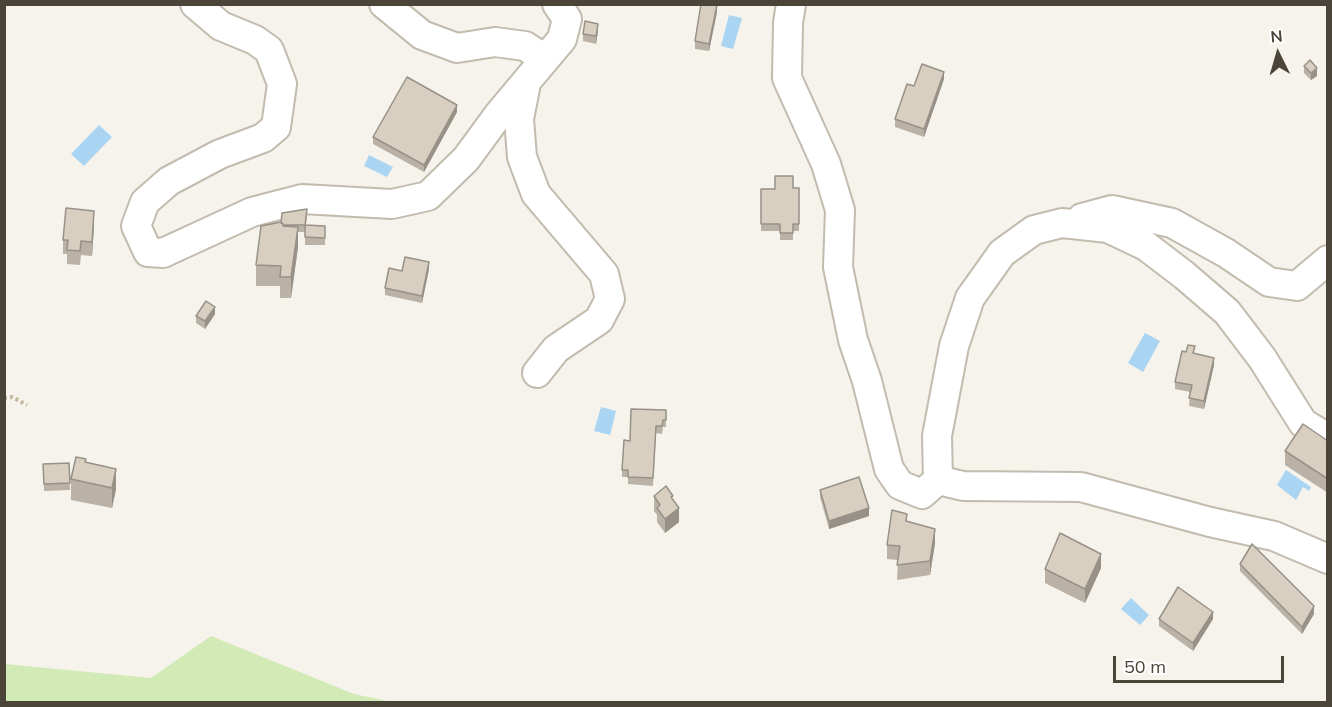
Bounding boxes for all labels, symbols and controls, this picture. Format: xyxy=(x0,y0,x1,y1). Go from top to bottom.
north arrow xyxy=(1248,24,1308,84)
text: N xyxy=(1270,26,1283,47)
scale bar xyxy=(1116,644,1287,682)
text: 50 m xyxy=(1124,655,1166,678)

